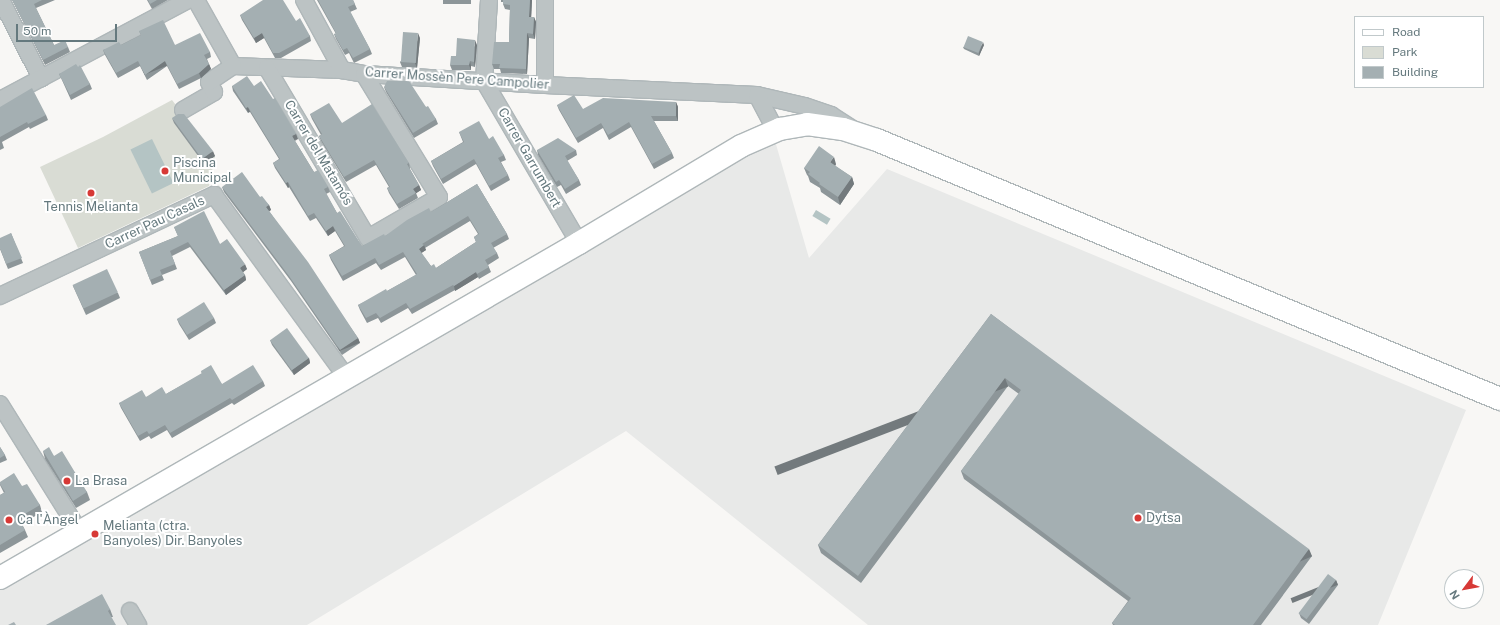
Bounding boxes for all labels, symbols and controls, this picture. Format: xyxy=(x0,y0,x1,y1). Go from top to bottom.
scale bar xyxy=(18,16,119,42)
legend xyxy=(1354,16,1484,88)
text: 50 m xyxy=(23,24,51,38)
text: Road xyxy=(1392,25,1420,39)
text: Park xyxy=(1392,45,1418,59)
street label: Carrer Mossèn Pere Campolier xyxy=(364,65,550,93)
text: Building xyxy=(1392,65,1438,79)
street label: Carrer del Matamós xyxy=(281,98,355,208)
street label: Carrer Garrumbert xyxy=(494,105,564,211)
place label: Piscina Municipal xyxy=(173,156,232,187)
marker: Piscina Municipal xyxy=(160,166,170,176)
marker: Tennis Melianta xyxy=(86,188,96,198)
street label: Carrer Pau Casals xyxy=(103,193,207,253)
place label: Tennis Melianta xyxy=(44,199,138,215)
place label: La Brasa xyxy=(75,473,127,489)
marker: La Brasa xyxy=(62,476,72,486)
place label: Dytsa xyxy=(1146,510,1181,526)
place label: Ca l'Àngel xyxy=(17,512,79,528)
marker: Dytsa xyxy=(1133,513,1143,523)
marker: Ca l'Àngel xyxy=(4,515,14,525)
place label: Melianta (ctra. Banyoles) Dir. Banyoles xyxy=(103,519,242,550)
marker: Melianta (ctra. Banyoles) Dir. Banyoles xyxy=(90,529,100,539)
north arrow xyxy=(1444,569,1484,609)
text: N xyxy=(1447,588,1462,602)

